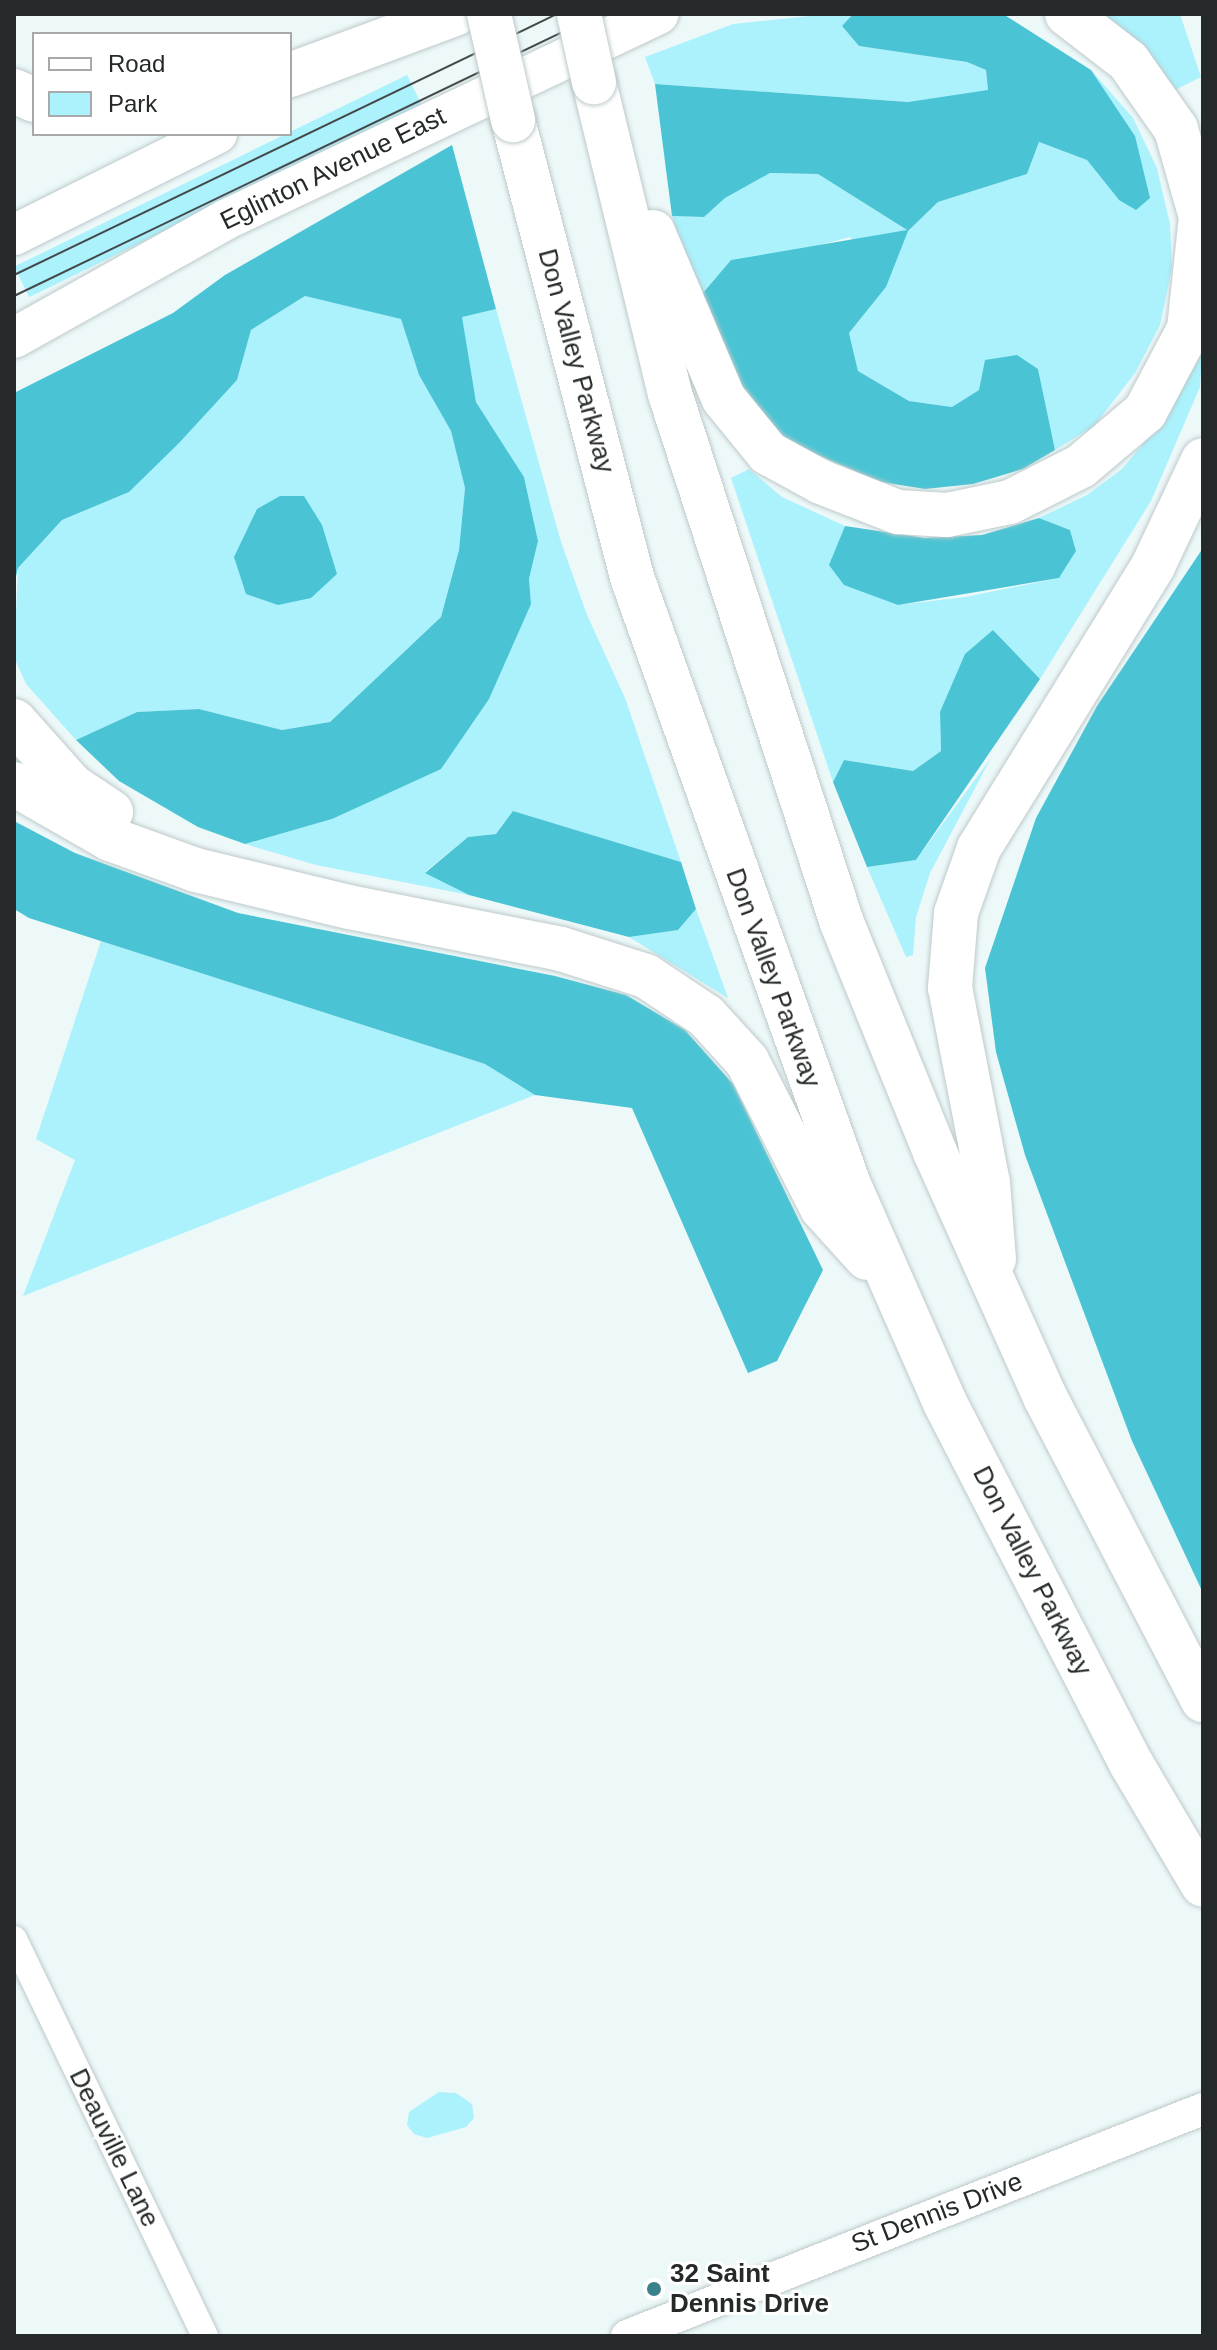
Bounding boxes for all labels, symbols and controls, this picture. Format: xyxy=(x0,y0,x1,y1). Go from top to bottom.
legend xyxy=(32,32,292,136)
text: Road xyxy=(108,50,165,77)
text: Park xyxy=(108,90,157,117)
street label: Eglinton Avenue East xyxy=(215,101,451,237)
street label: Don Valley Parkway xyxy=(531,246,621,476)
street label: Don Valley Parkway xyxy=(719,864,827,1092)
street label: Don Valley Parkway xyxy=(966,1461,1098,1681)
street label: Deauville Lane xyxy=(62,2064,166,2232)
street label: St Dennis Drive xyxy=(847,2166,1027,2260)
place label: 32 Saint Dennis Drive xyxy=(670,2258,829,2320)
marker: 32 Saint Dennis Drive xyxy=(645,2280,663,2298)

